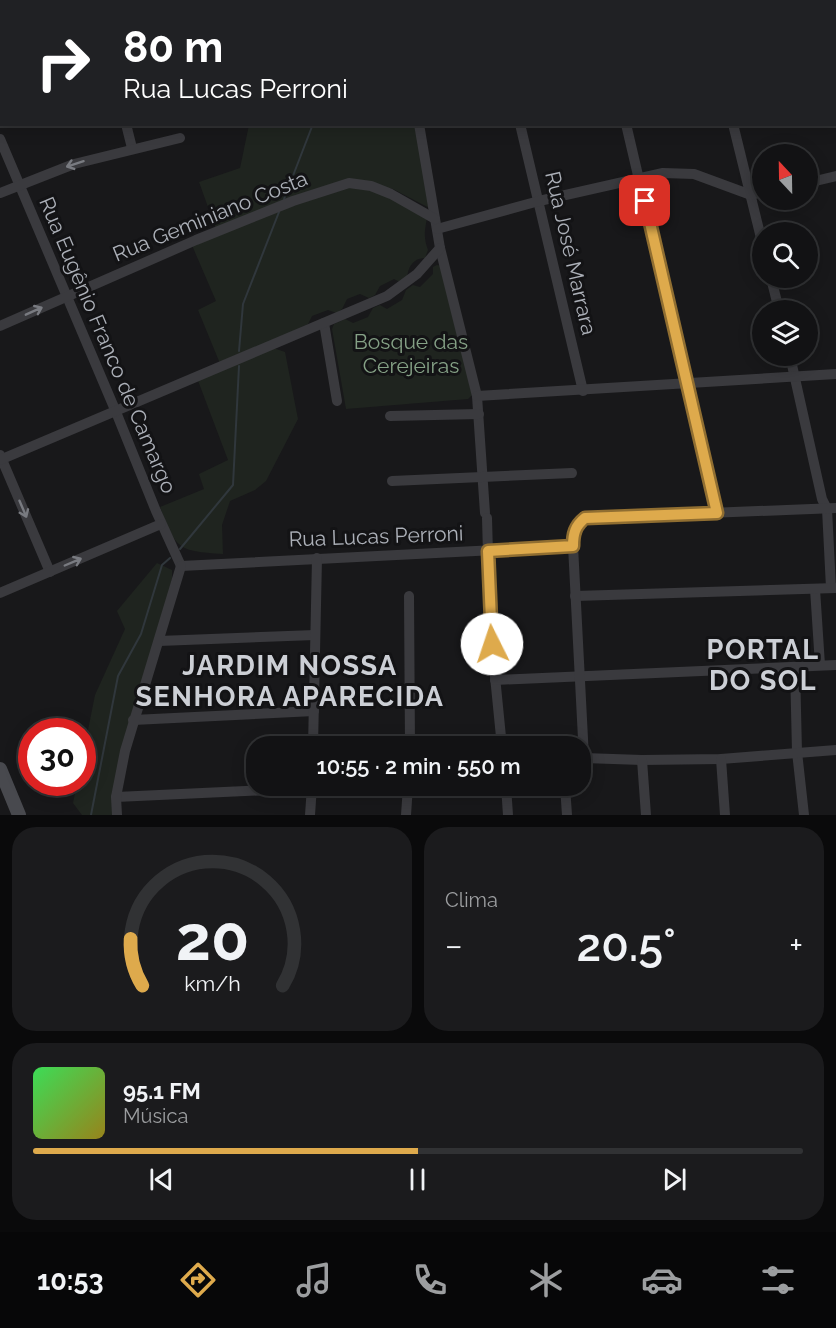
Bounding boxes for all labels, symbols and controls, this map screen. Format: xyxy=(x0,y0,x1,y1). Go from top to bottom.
text: 80 m xyxy=(123,23,223,72)
icon: right xyxy=(24,24,102,102)
text: Rua Lucas Perroni xyxy=(123,73,348,104)
north arrow xyxy=(752,144,818,210)
map controls xyxy=(752,144,818,366)
one-way arrow xyxy=(66,159,85,170)
street label: Rua Geminiano Costa xyxy=(109,165,311,267)
street label: Rua José Marrara xyxy=(540,169,602,337)
pin xyxy=(619,175,670,226)
icon: arrive xyxy=(628,184,661,217)
street label: Rua Eugênio Franco de Camargo xyxy=(34,193,182,497)
button: search xyxy=(752,222,818,288)
button: layers xyxy=(752,300,818,366)
one-way arrow xyxy=(24,305,42,316)
park label: Bosque das Cerejeiras xyxy=(354,329,468,378)
one-way arrow xyxy=(18,500,29,518)
street label: Rua Lucas Perroni xyxy=(288,520,464,552)
one-way arrow xyxy=(64,556,82,567)
position arrow xyxy=(460,612,524,676)
district label: PORTAL DO SOL xyxy=(707,634,819,696)
district label: JARDIM NOSSA SENHORA APARECIDA xyxy=(136,650,444,712)
speed limit sign: 30 xyxy=(18,718,96,796)
text: 10:55 · 2 min · 550 m xyxy=(316,753,521,779)
text: Clima xyxy=(445,888,498,912)
text: 20 xyxy=(175,901,249,975)
text: 20.5° xyxy=(576,919,676,972)
text: − xyxy=(445,926,463,965)
text: + xyxy=(789,926,803,965)
text: km/h xyxy=(184,971,240,996)
text: 95.1 FM xyxy=(123,1078,201,1104)
text: Música xyxy=(123,1104,188,1128)
icon: previous xyxy=(145,1163,178,1196)
icon: pause xyxy=(401,1163,434,1196)
icon: next xyxy=(658,1163,691,1196)
icon: directions xyxy=(177,1259,219,1301)
icon: music xyxy=(293,1259,335,1301)
icon: phone xyxy=(409,1259,451,1301)
icon: climate xyxy=(525,1259,567,1301)
icon: car xyxy=(641,1259,683,1301)
icon: filters xyxy=(757,1259,799,1301)
text: 10:53 xyxy=(37,1265,104,1296)

